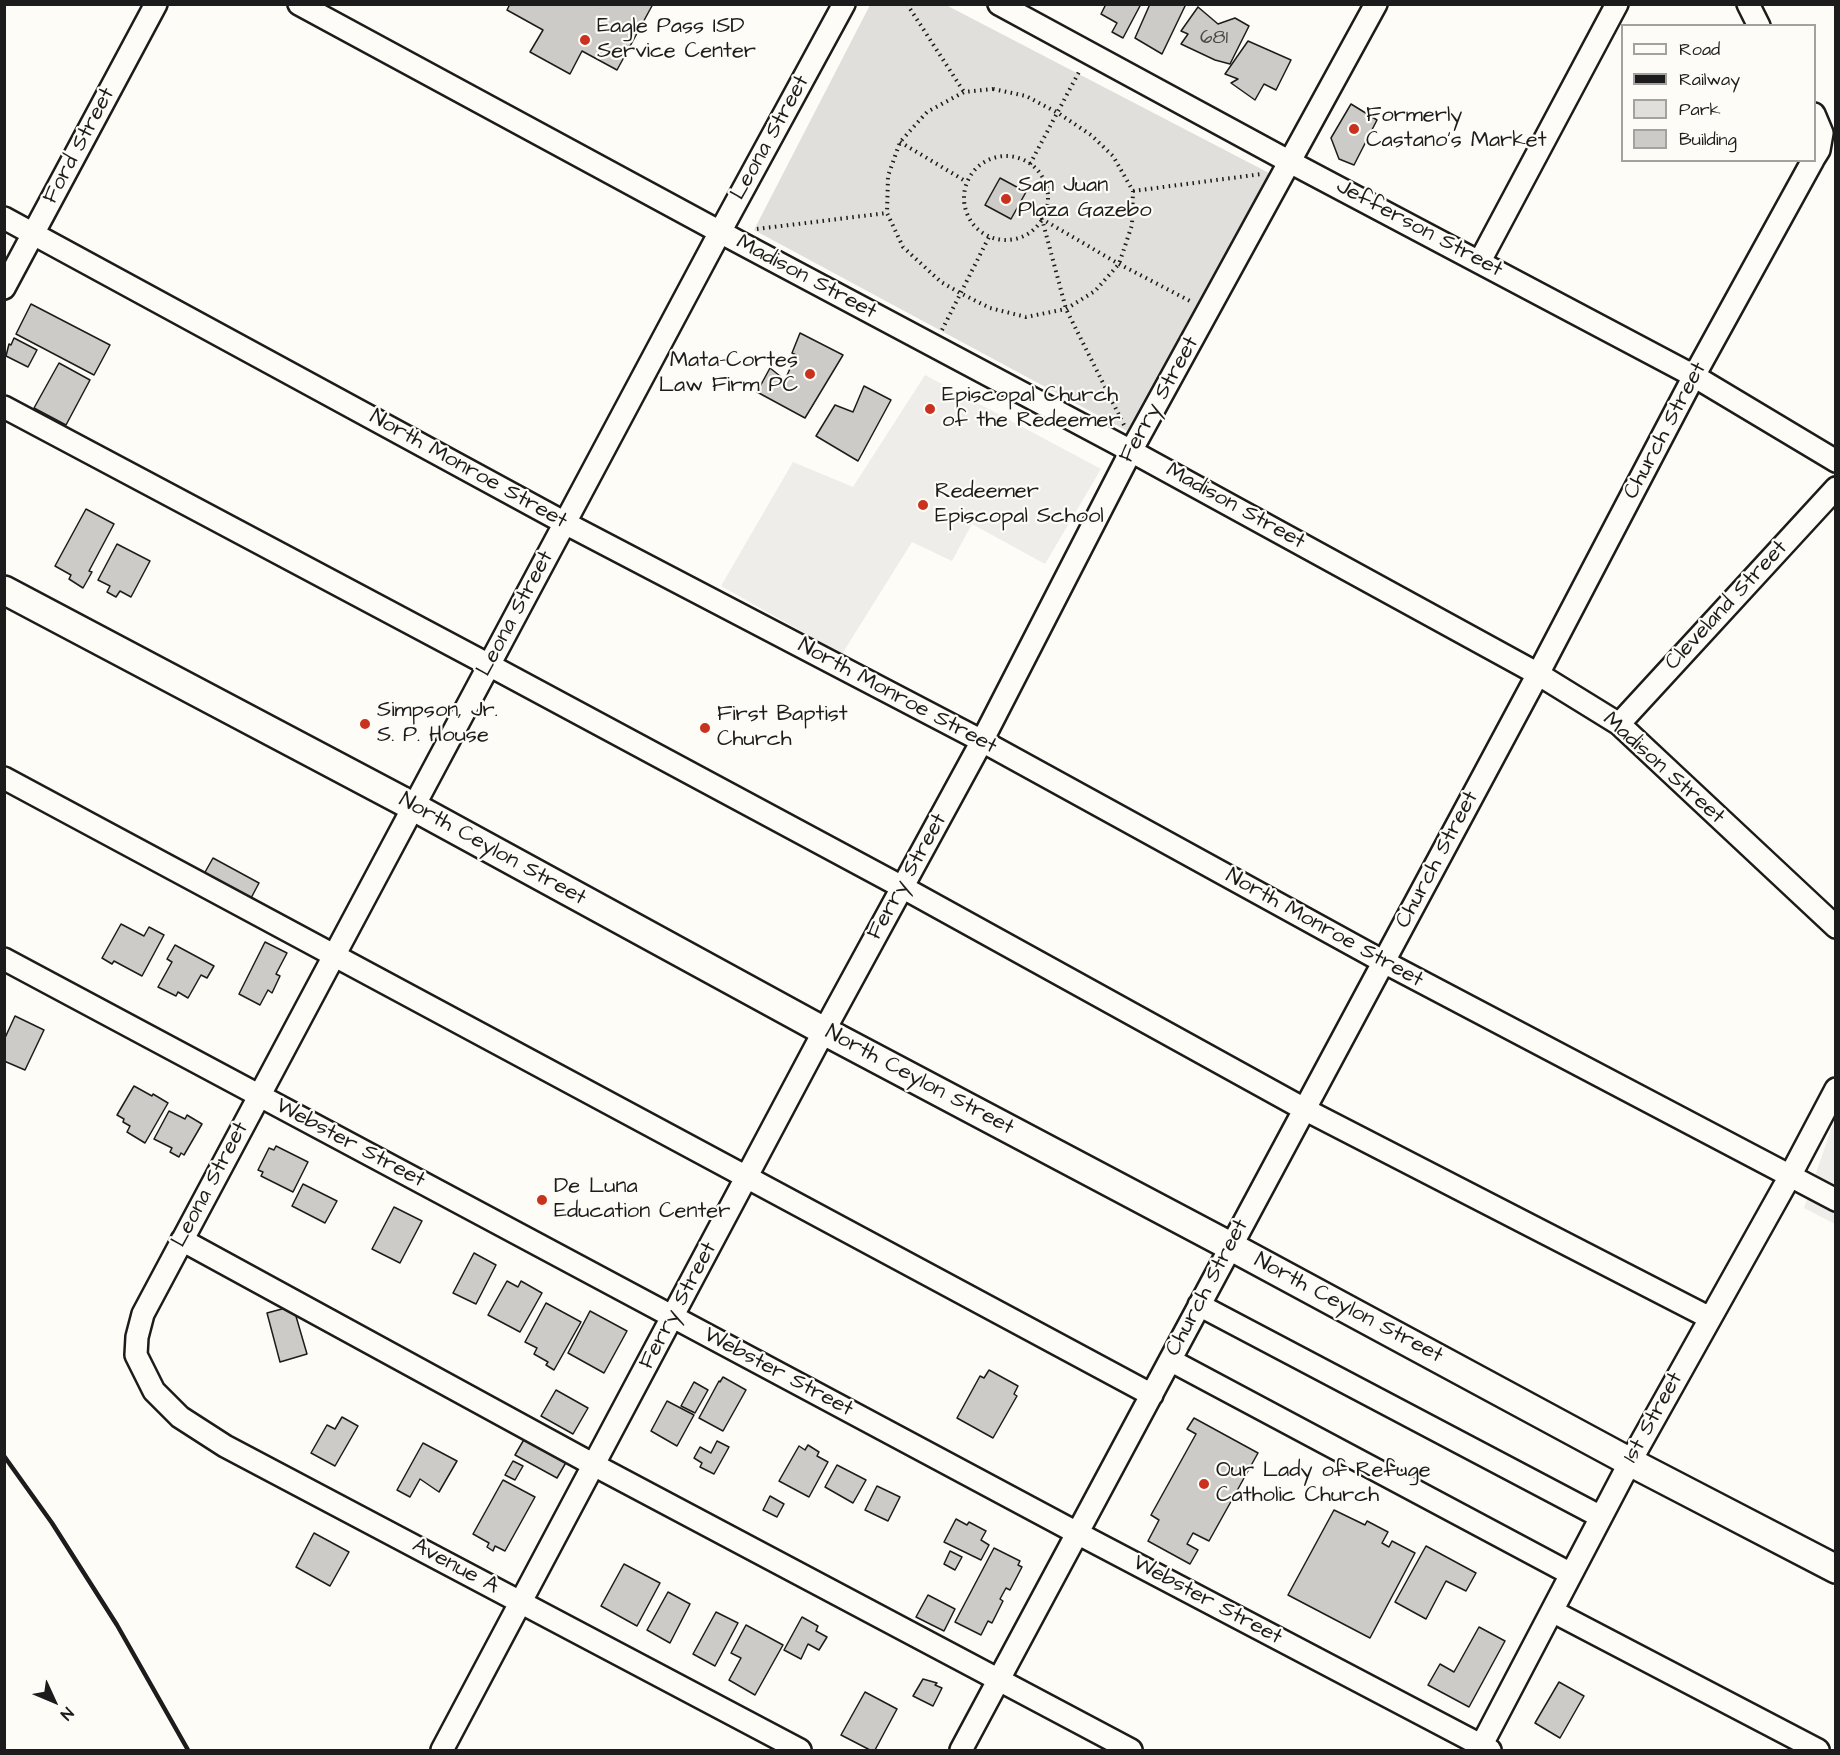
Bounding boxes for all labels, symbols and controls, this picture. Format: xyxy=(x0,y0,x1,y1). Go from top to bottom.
place label: Eagle Pass ISD Service Center xyxy=(597,14,756,66)
legend xyxy=(1621,24,1816,162)
house number: 681 xyxy=(1200,27,1228,51)
marker: Eagle Pass ISD Service Center xyxy=(578,33,592,47)
text: Road xyxy=(1679,37,1720,62)
text: Railway xyxy=(1679,67,1740,92)
street label: Leona Street xyxy=(726,71,816,205)
street label: Ford Street xyxy=(38,83,122,209)
text: Park xyxy=(1679,97,1721,122)
place label: Formerly Castano's Market xyxy=(1366,103,1547,154)
marker: Formerly Castano's Market xyxy=(1347,122,1361,136)
text: Building xyxy=(1679,127,1737,152)
place label: San Juan Plaza Gazebo xyxy=(1018,173,1152,224)
street label: Jefferson Street xyxy=(1331,174,1507,284)
marker: San Juan Plaza Gazebo xyxy=(999,192,1013,206)
street label: Madison Street xyxy=(731,230,881,326)
street label: Ferry Street xyxy=(1114,332,1206,468)
place label: Mata-Cortes Law Firm PC xyxy=(659,348,798,400)
street label: Church Street xyxy=(1619,358,1713,504)
marker: Mata-Cortes Law Firm PC xyxy=(803,367,817,381)
place label: Episcopal Church of the Redeemer xyxy=(942,383,1121,434)
marker: Episcopal Church of the Redeemer xyxy=(923,402,937,416)
street label: North Monroe Street xyxy=(365,405,571,535)
street label: Madison Street xyxy=(1161,458,1309,556)
place label: Redeemer Episcopal School xyxy=(935,479,1104,530)
marker: Redeemer Episcopal School xyxy=(916,498,930,512)
street label: Cleveland Street xyxy=(1660,536,1794,676)
street label: Leona Street xyxy=(472,547,560,681)
street label: North Monroe Street xyxy=(793,633,1001,761)
place label: Simpson, Jr. S. P. House xyxy=(377,698,498,750)
place label: First Baptist Church xyxy=(717,702,848,754)
street label: Madison Street xyxy=(1597,707,1729,831)
marker: Simpson, Jr. S. P. House xyxy=(358,717,372,731)
marker: First Baptist Church xyxy=(698,721,712,735)
street label: Church Street xyxy=(1391,787,1485,933)
street label: North Ceylon Street xyxy=(394,788,590,912)
street label: Ferry Street xyxy=(862,809,954,945)
street label: North Monroe Street xyxy=(1221,864,1427,994)
street label: North Ceylon Street xyxy=(820,1020,1018,1142)
street label: Webster Street xyxy=(271,1093,429,1195)
street label: Leona Street xyxy=(167,1118,255,1252)
place label: De Luna Education Center xyxy=(554,1174,730,1226)
marker: De Luna Education Center xyxy=(535,1193,549,1207)
street label: Church Street xyxy=(1161,1215,1255,1361)
street label: Ferry Street xyxy=(634,1238,724,1374)
street label: North Ceylon Street xyxy=(1249,1248,1447,1370)
street label: Webster Street xyxy=(699,1322,857,1424)
street label: 1st Street xyxy=(1618,1368,1690,1468)
place label: Our Lady of Refuge Catholic Church xyxy=(1216,1458,1431,1510)
marker: Our Lady of Refuge Catholic Church xyxy=(1197,1477,1211,1491)
street label: Avenue A xyxy=(407,1533,503,1601)
street label: Webster Street xyxy=(1128,1550,1286,1652)
north arrow xyxy=(24,1671,84,1731)
text: N xyxy=(56,1702,78,1725)

